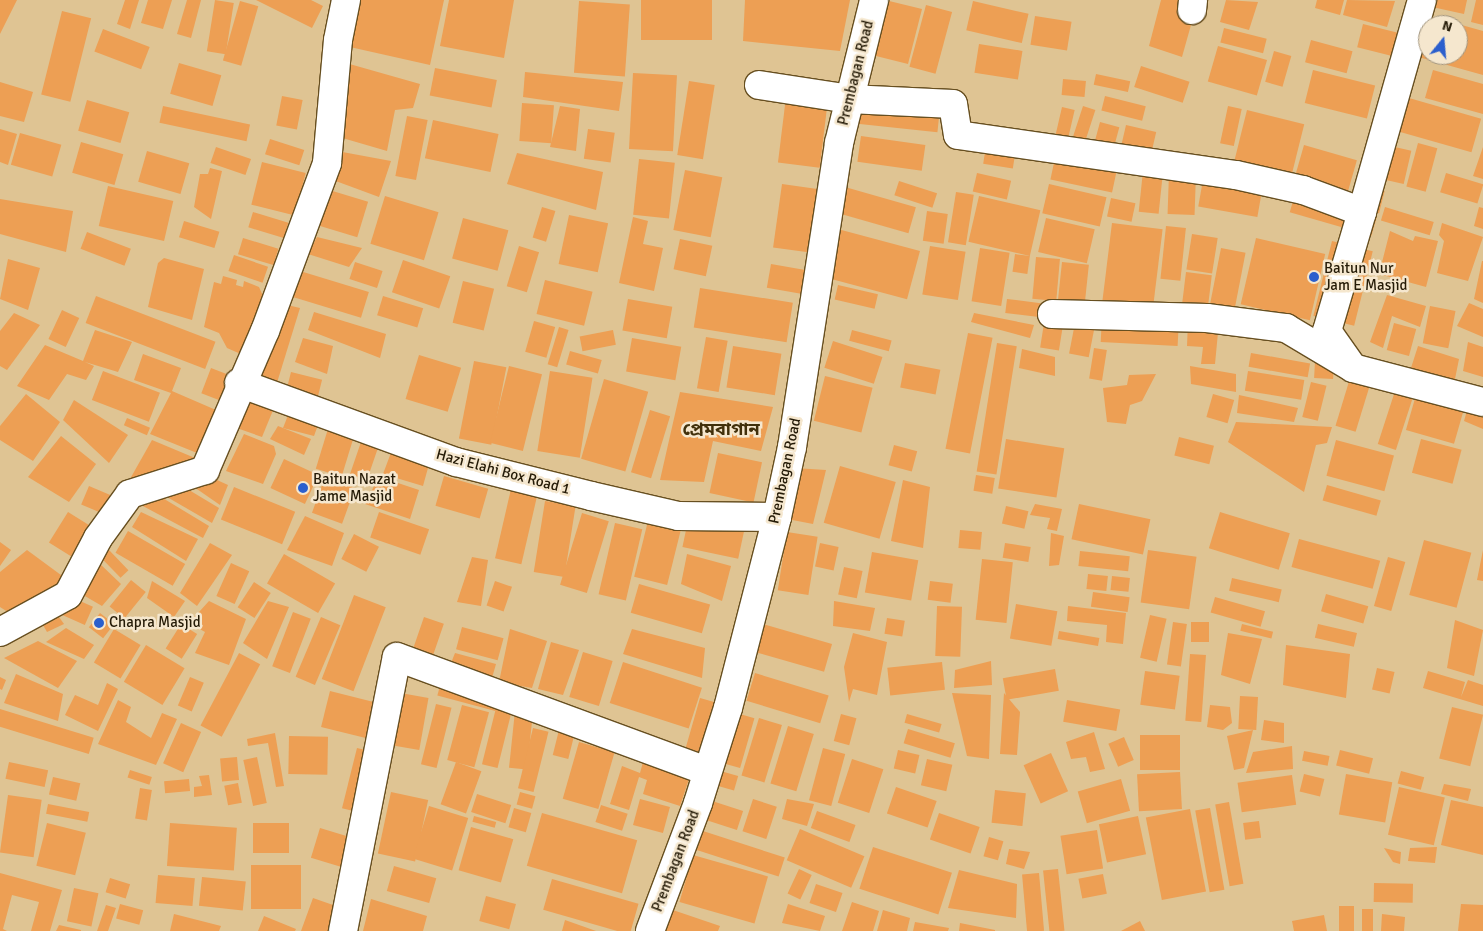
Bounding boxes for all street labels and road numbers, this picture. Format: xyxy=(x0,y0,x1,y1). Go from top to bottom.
street label: Prembagan Road xyxy=(834,19,878,127)
street label: Prembagan Road xyxy=(765,417,805,525)
street label: Hazi Elahi Box Road 1 xyxy=(434,445,572,499)
street label: Prembagan Road xyxy=(648,808,704,914)

